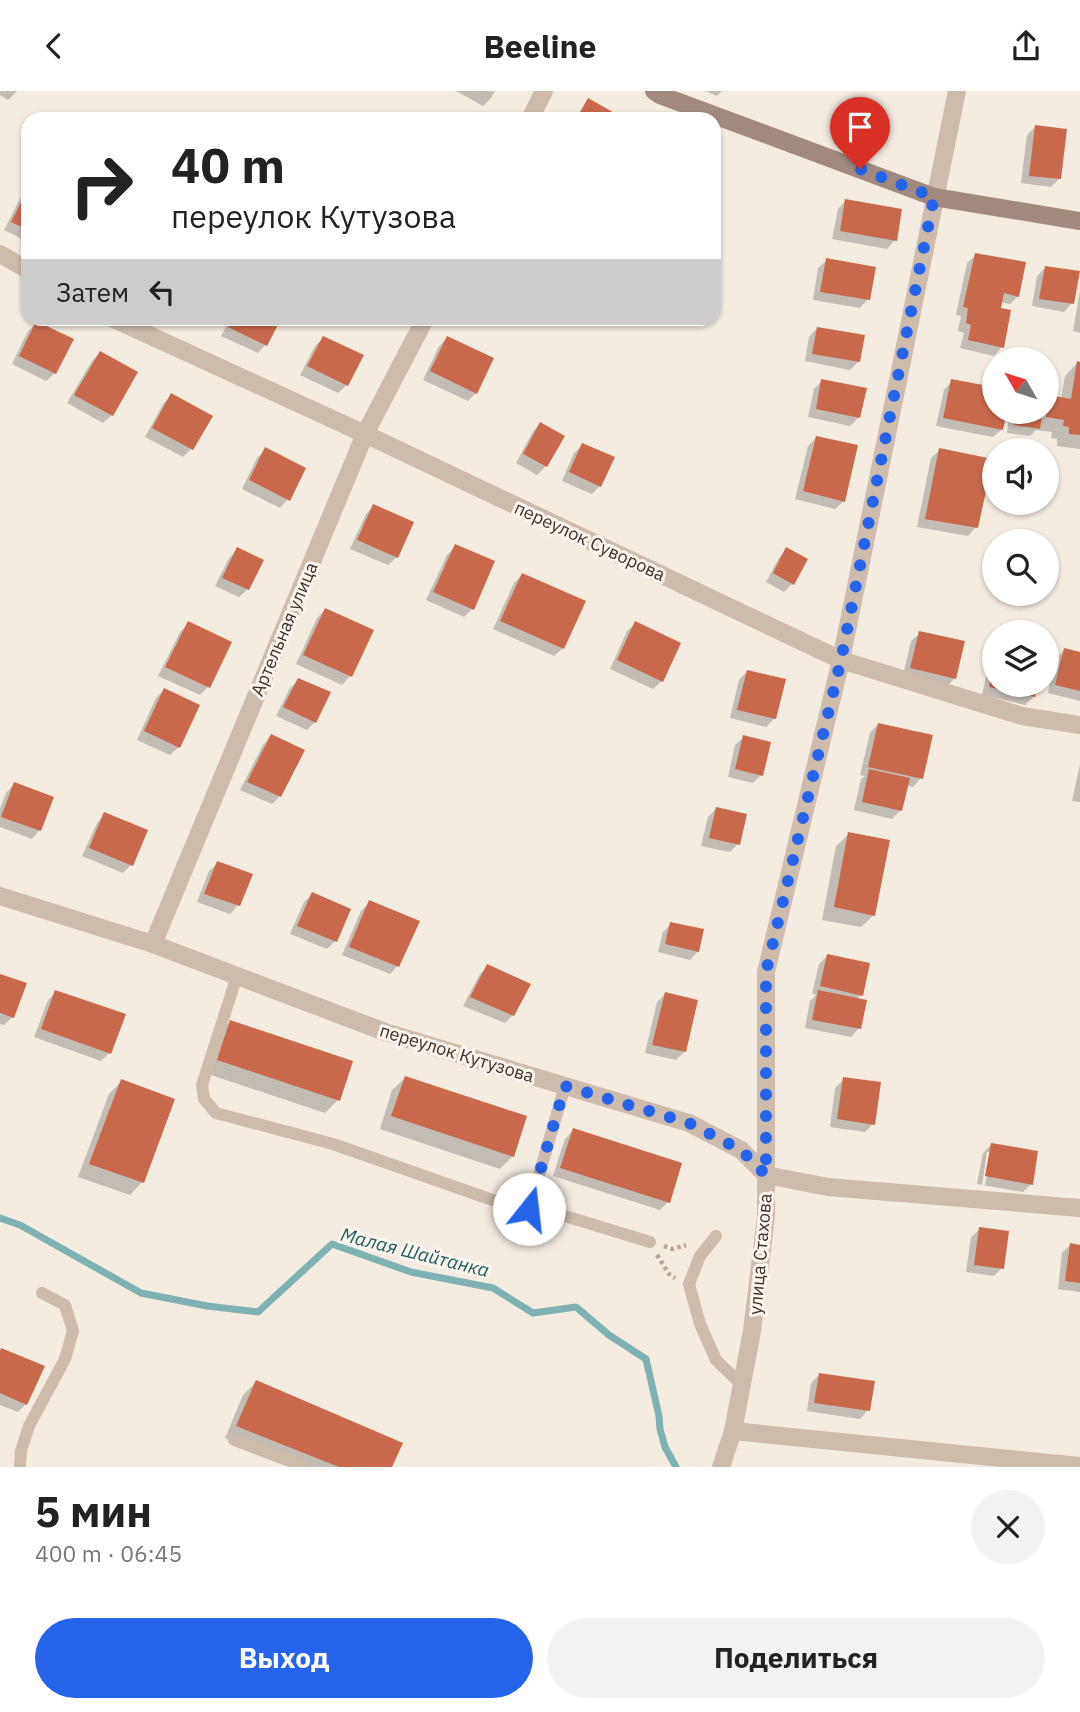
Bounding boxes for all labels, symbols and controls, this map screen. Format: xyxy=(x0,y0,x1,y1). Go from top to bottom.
text: Beeline xyxy=(483,25,597,67)
icon: back xyxy=(35,27,73,65)
icon: share xyxy=(1007,27,1045,65)
pin xyxy=(830,97,890,169)
icon: arrive xyxy=(841,108,879,146)
text: 40 m xyxy=(171,133,285,196)
icon: right xyxy=(56,140,147,231)
text: переулок Кутузова xyxy=(171,195,456,237)
icon: left xyxy=(143,273,181,311)
text: Затем xyxy=(56,275,129,309)
north arrow xyxy=(982,347,1059,423)
map controls xyxy=(982,347,1059,697)
button: sound xyxy=(982,438,1059,515)
street label: переулок Суворова xyxy=(511,496,669,586)
button: search xyxy=(982,529,1059,606)
street label: Артельная улица xyxy=(245,558,323,699)
button: layers xyxy=(982,620,1059,697)
street label: переулок Кутузова xyxy=(377,1019,537,1088)
position arrow xyxy=(492,1172,566,1246)
street label: улица Стахова xyxy=(743,1192,777,1316)
water label: Малая Шайтанка xyxy=(338,1222,492,1282)
text: 5 мин xyxy=(35,1484,152,1539)
button: close xyxy=(971,1490,1045,1564)
text: 400 m · 06:45 xyxy=(35,1538,182,1568)
button: Выход xyxy=(35,1618,533,1698)
button: Поделиться xyxy=(547,1618,1045,1698)

